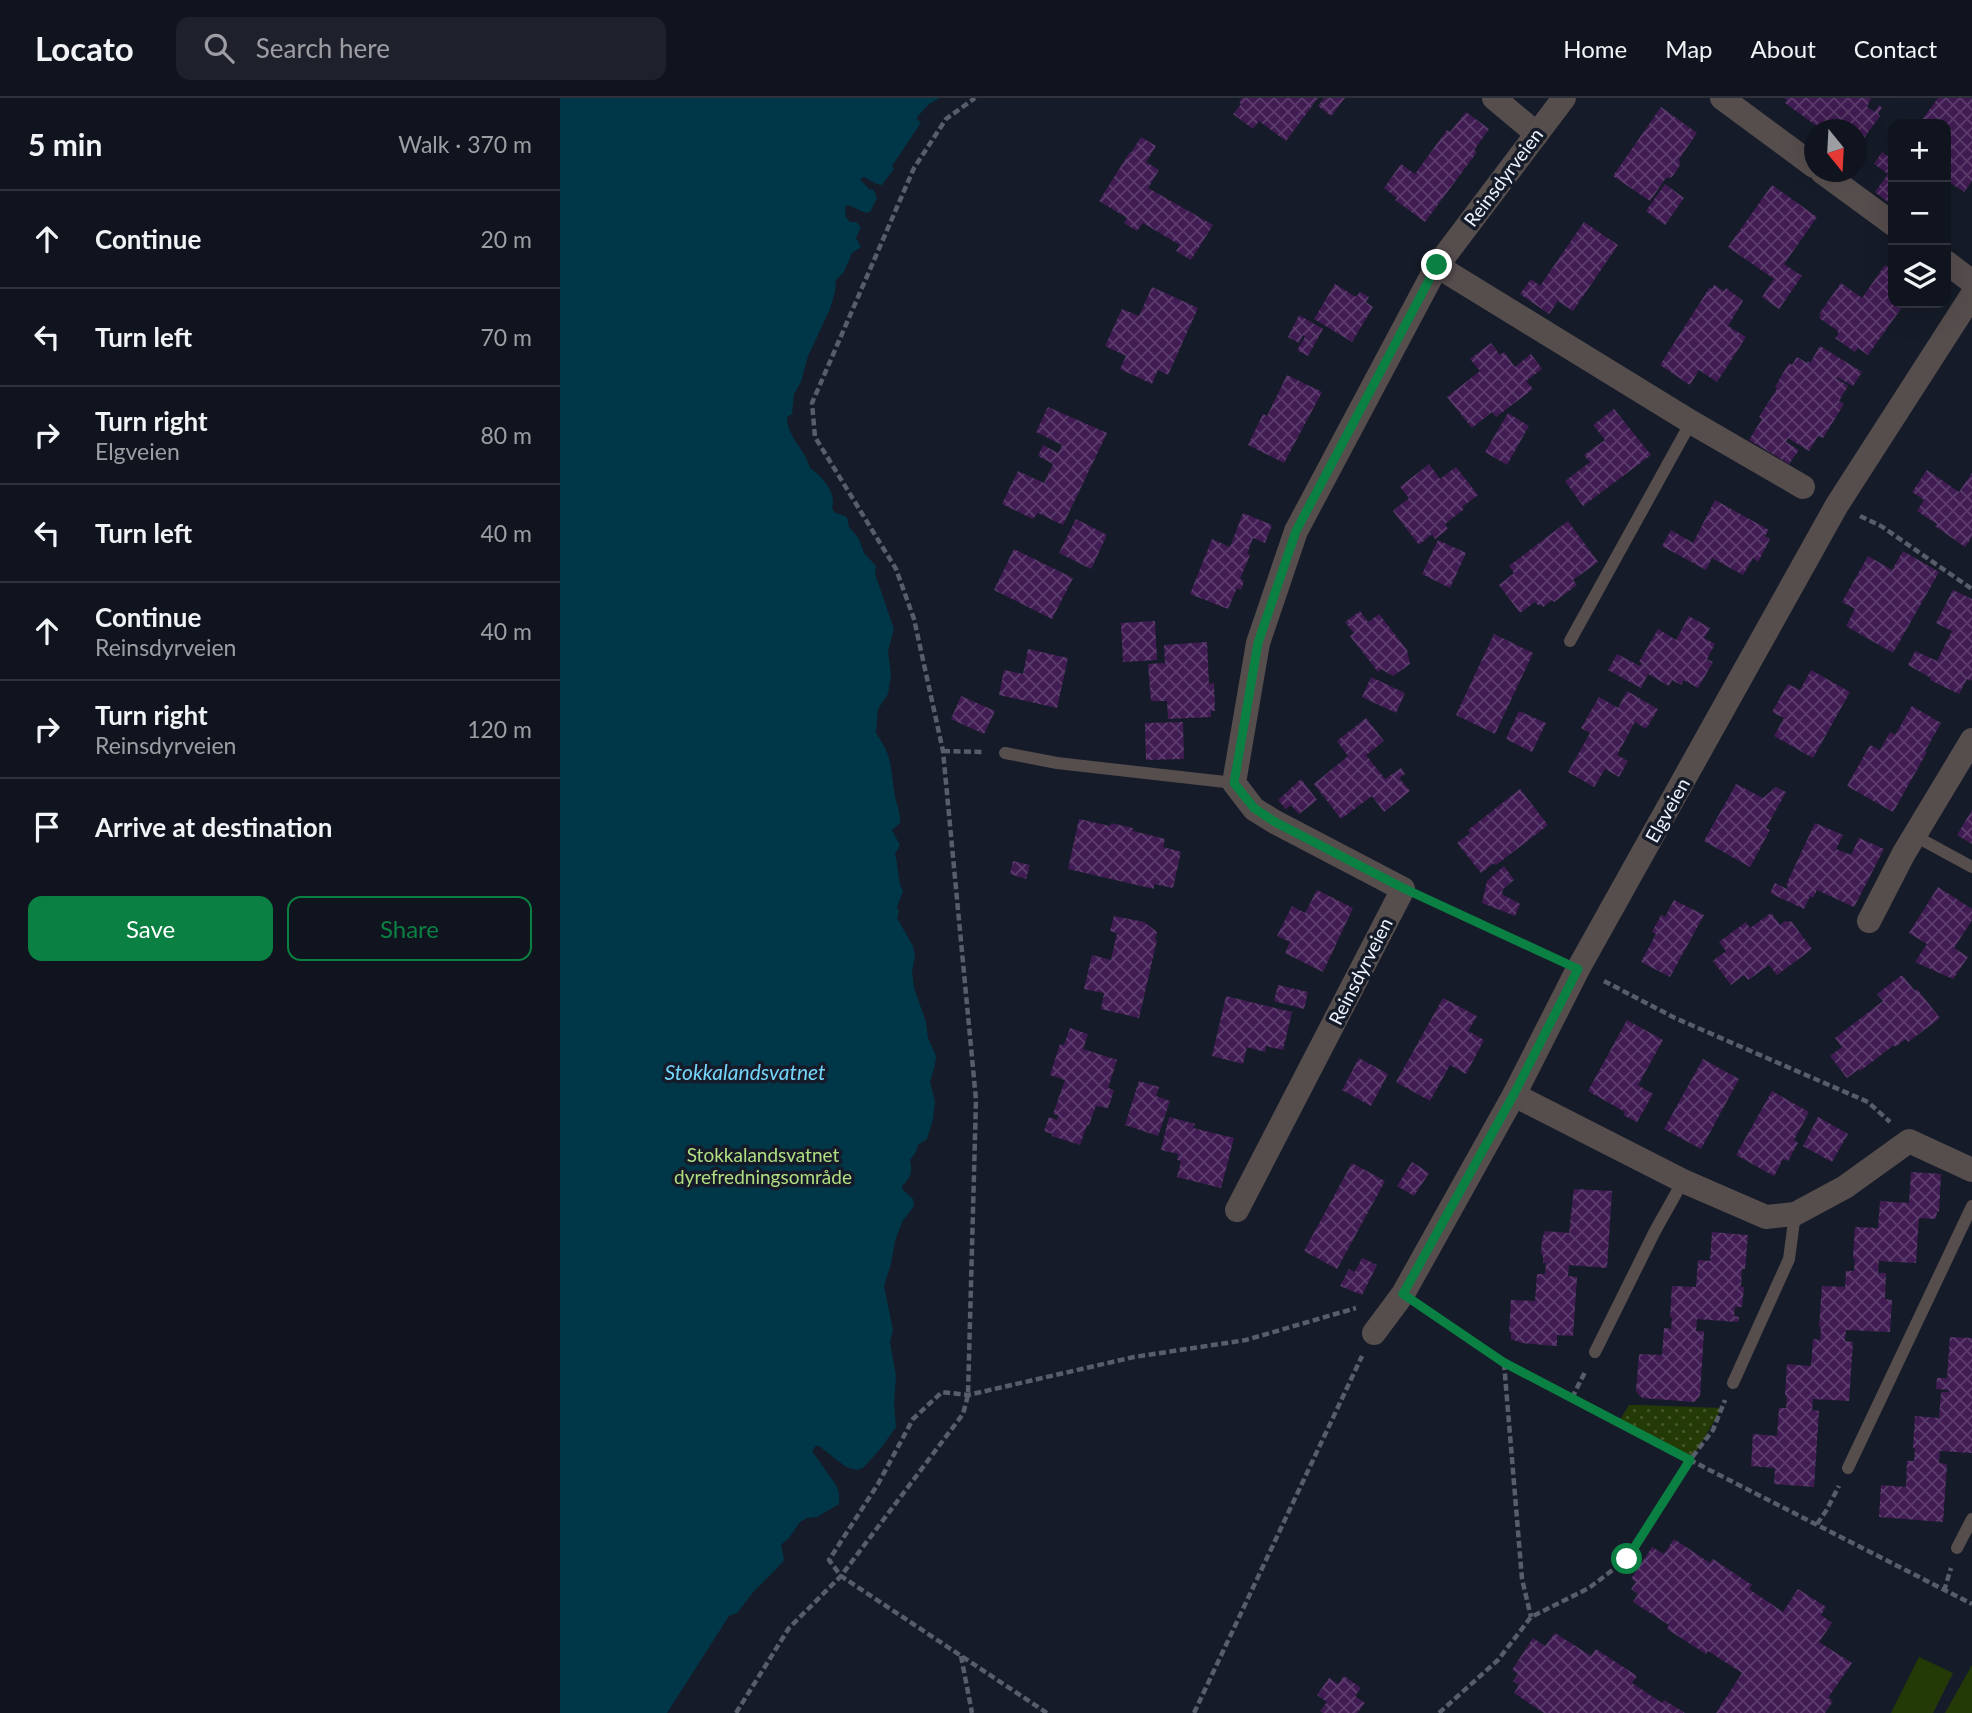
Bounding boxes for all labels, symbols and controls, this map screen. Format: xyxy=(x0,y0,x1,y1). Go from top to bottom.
search box xyxy=(176,17,666,80)
text: Locato xyxy=(35,28,134,68)
icon: search xyxy=(200,29,238,67)
text: Search here xyxy=(256,32,390,64)
text: Home xyxy=(1563,34,1627,63)
text: Map xyxy=(1665,34,1713,63)
text: About xyxy=(1751,34,1816,63)
text: Contact xyxy=(1854,34,1937,63)
north arrow xyxy=(1804,119,1867,182)
map controls xyxy=(1888,119,1951,308)
button: + xyxy=(1888,119,1951,182)
street label: Reinsdyrveien xyxy=(1459,123,1547,231)
text: 5 min xyxy=(28,126,102,162)
text: Walk · 370 m xyxy=(398,130,532,158)
button: − xyxy=(1888,182,1951,245)
icon: ahead xyxy=(28,220,66,258)
text: Continue xyxy=(95,223,201,255)
text: 20 m xyxy=(481,225,532,253)
button: layers xyxy=(1888,245,1951,308)
route end xyxy=(1421,249,1452,280)
icon: left xyxy=(28,318,66,356)
text: Turn left xyxy=(95,321,192,353)
text: 70 m xyxy=(481,323,532,351)
text: Turn right xyxy=(95,405,208,437)
icon: right xyxy=(28,416,66,454)
text: 80 m xyxy=(481,421,532,449)
text: Elgveien xyxy=(95,437,180,465)
icon: left xyxy=(28,514,66,552)
text: Turn left xyxy=(95,517,192,549)
text: 40 m xyxy=(481,519,532,547)
text: Continue xyxy=(95,601,201,633)
icon: ahead xyxy=(28,612,66,650)
text: 40 m xyxy=(481,617,532,645)
text: Reinsdyrveien xyxy=(95,633,236,661)
text: Turn right xyxy=(95,699,208,731)
icon: right xyxy=(28,710,66,748)
text: 120 m xyxy=(467,715,532,743)
text: Reinsdyrveien xyxy=(95,731,236,759)
street label: Elgveien xyxy=(1640,774,1694,846)
icon: arrive xyxy=(28,808,66,846)
text: Arrive at destination xyxy=(95,811,332,843)
button: Save xyxy=(28,896,273,961)
button: Share xyxy=(287,896,532,961)
street label: Reinsdyrveien xyxy=(1323,914,1397,1028)
water label: Stokkalandsvatnet xyxy=(665,1059,826,1084)
park label: Stokkalandsvatnet dyrefredningsområde xyxy=(674,1143,852,1188)
route start xyxy=(1611,1543,1642,1574)

